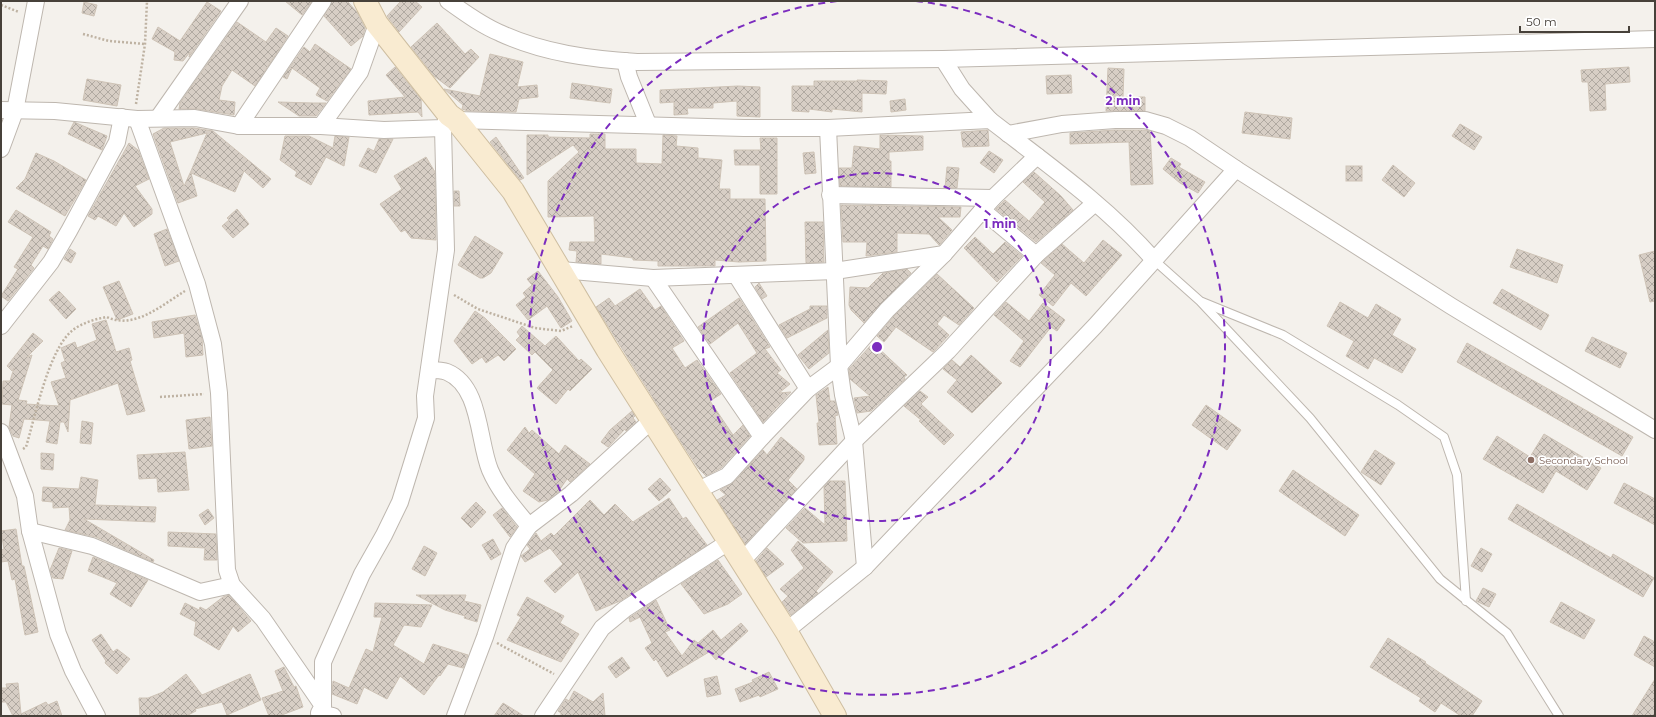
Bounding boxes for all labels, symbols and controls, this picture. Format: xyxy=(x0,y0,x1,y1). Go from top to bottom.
scale bar xyxy=(1520,8,1629,34)
text: 50 m xyxy=(1526,14,1557,29)
text: 2 min xyxy=(1106,93,1140,108)
text: 1 min xyxy=(984,216,1016,231)
centre of rings xyxy=(870,340,884,354)
place label: Secondary School xyxy=(1539,454,1628,467)
marker: Secondary School xyxy=(1526,455,1536,465)

